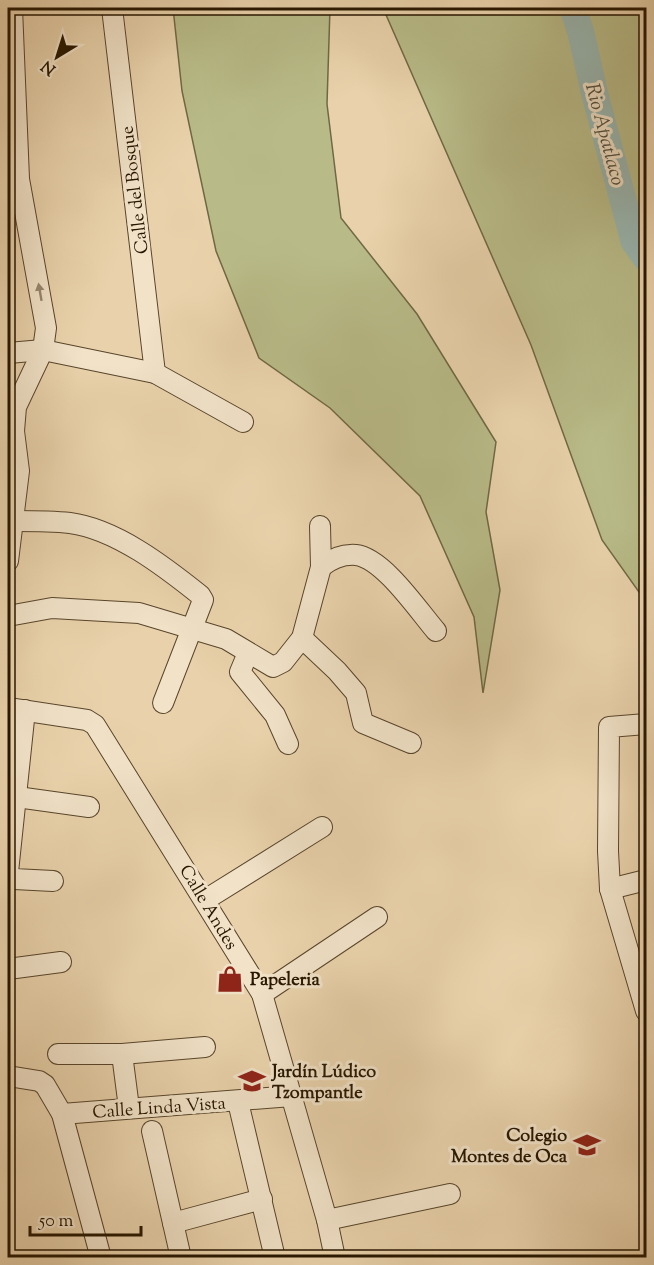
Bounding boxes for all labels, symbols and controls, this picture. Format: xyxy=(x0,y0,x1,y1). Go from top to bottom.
north arrow xyxy=(27,27,87,87)
text: N xyxy=(37,54,61,80)
water label: Rio Apatlaco xyxy=(576,80,631,189)
street label: Calle del Bosque xyxy=(115,124,157,255)
one-way arrow xyxy=(35,282,44,301)
street label: Calle Andes xyxy=(172,861,243,956)
shop icon: Papeleria xyxy=(215,964,245,994)
place label: Papeleria xyxy=(250,968,320,994)
place label: Jardín Lúdico Tzompantle xyxy=(270,1060,376,1107)
school or university icon: Jardín Lúdico Tzompantle xyxy=(237,1066,267,1096)
street label: Calle Linda Vista xyxy=(92,1091,227,1127)
place label: Colegio Montes de Oca xyxy=(451,1124,568,1171)
school or university icon: Colegio Montes de Oca xyxy=(572,1130,602,1160)
scale bar xyxy=(30,1199,141,1237)
text: 50 m xyxy=(38,1209,74,1235)

